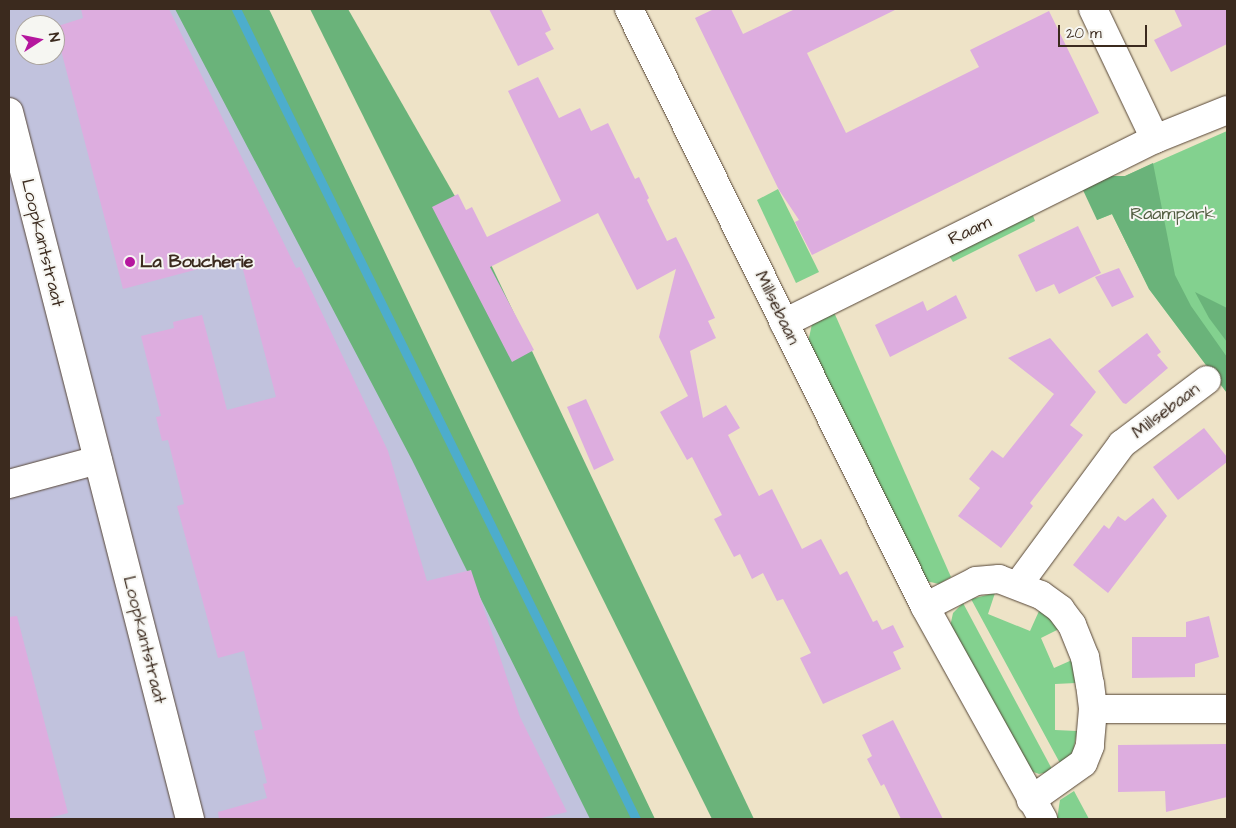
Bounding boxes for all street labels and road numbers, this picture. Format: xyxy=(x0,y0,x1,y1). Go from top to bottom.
street label: Loopkantstraat xyxy=(16,177,68,309)
street label: Raam xyxy=(945,211,995,251)
street label: Millsebaan xyxy=(750,268,804,348)
street label: Millsebaan xyxy=(1128,378,1204,444)
street label: Loopkantstraat xyxy=(118,574,170,706)

